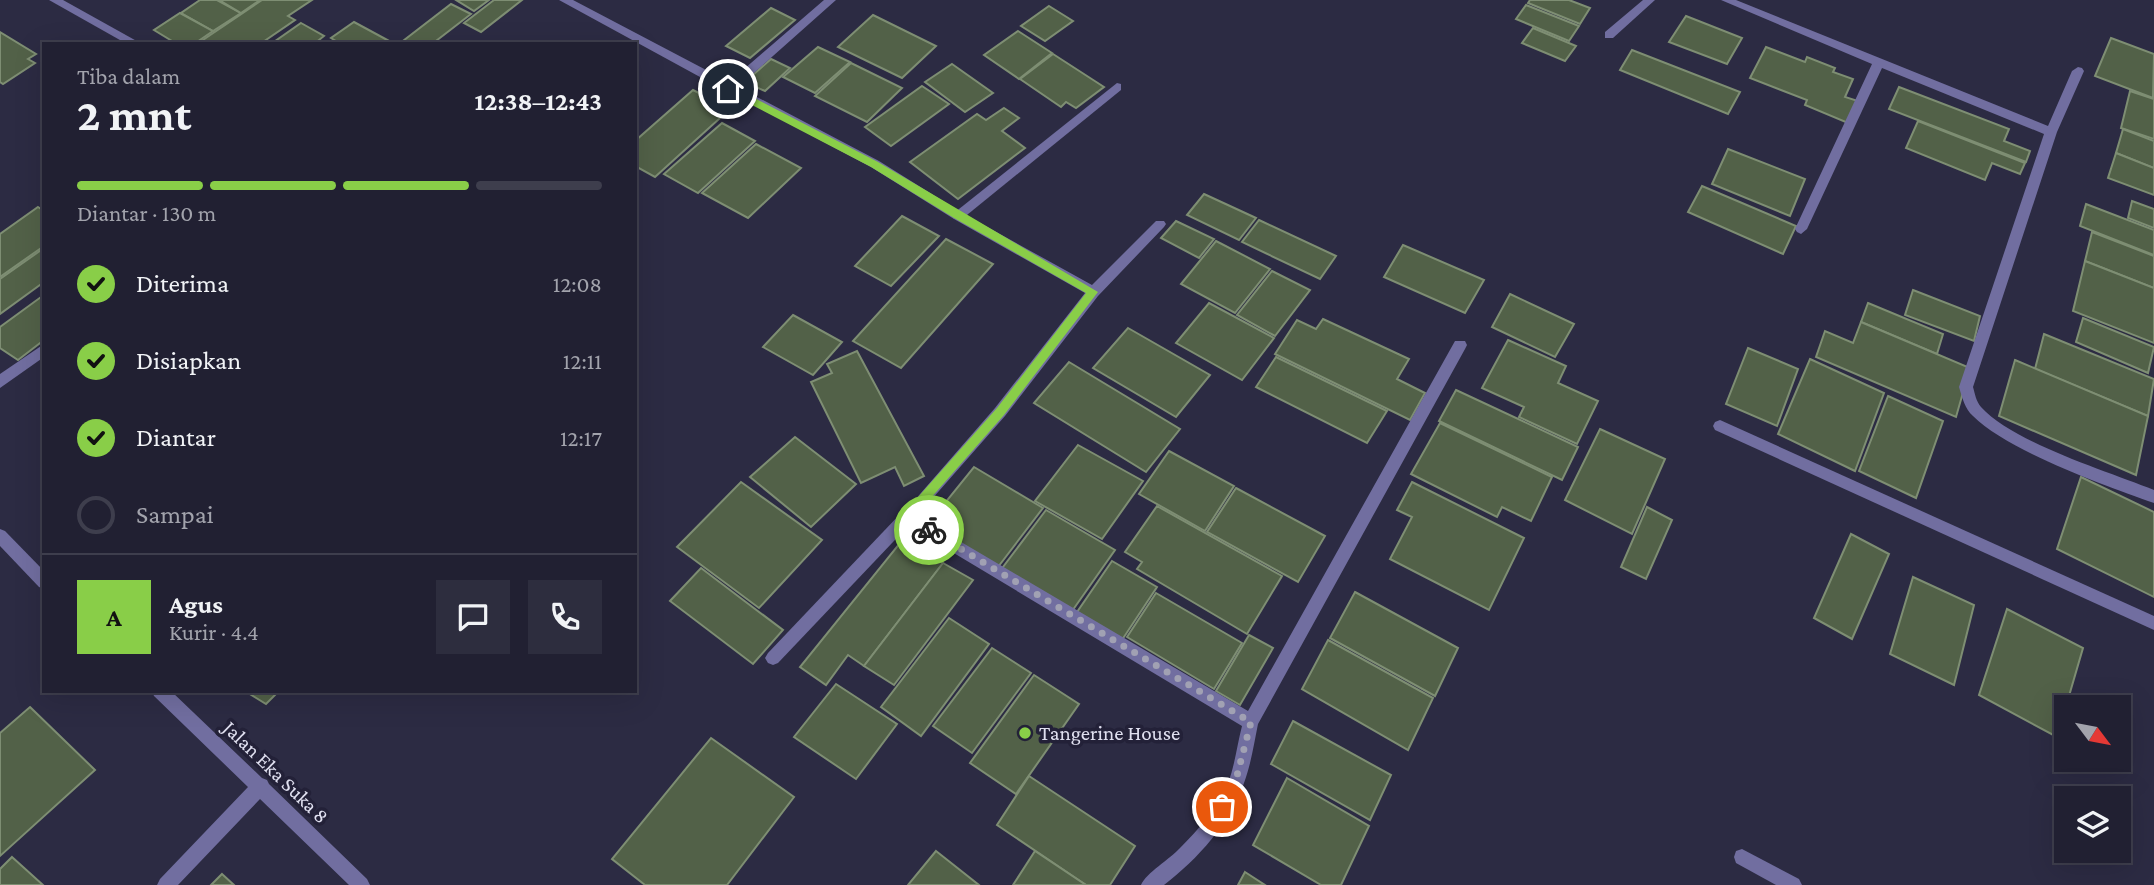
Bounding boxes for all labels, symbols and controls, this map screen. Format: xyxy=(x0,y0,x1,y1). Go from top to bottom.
pin xyxy=(698,59,758,119)
text: Tiba dalam xyxy=(77,63,180,89)
icon: home xyxy=(709,70,747,108)
text: 12:38–12:43 xyxy=(475,87,602,116)
text: 2 mnt xyxy=(77,89,191,140)
text: Diantar · 130 m xyxy=(77,200,216,226)
icon: check xyxy=(77,265,115,303)
text: Diterima xyxy=(136,269,229,298)
text: 12:08 xyxy=(553,271,602,297)
icon: check xyxy=(77,342,115,380)
text: Disiapkan xyxy=(136,346,241,375)
text: 12:11 xyxy=(563,348,602,374)
icon: check xyxy=(77,419,115,457)
text: Diantar xyxy=(136,423,216,452)
text: 12:17 xyxy=(560,425,602,451)
courier xyxy=(894,495,964,565)
text: Sampai xyxy=(136,500,214,529)
icon: bike xyxy=(910,511,948,549)
button: chat xyxy=(436,580,510,654)
button: phone xyxy=(528,580,602,654)
text: Agus xyxy=(169,590,223,619)
text: A xyxy=(106,603,122,632)
text: Kurir · 4.4 xyxy=(169,619,259,645)
north arrow xyxy=(2054,695,2132,772)
map controls xyxy=(2054,695,2131,863)
street label: Jalan Eka Suka 8 xyxy=(217,714,334,828)
place label: Tangerine House xyxy=(1039,721,1180,745)
marker: Tangerine House xyxy=(1017,725,1033,741)
pin xyxy=(1192,777,1252,837)
button: layers xyxy=(2054,786,2131,863)
icon: bag xyxy=(1203,788,1241,826)

